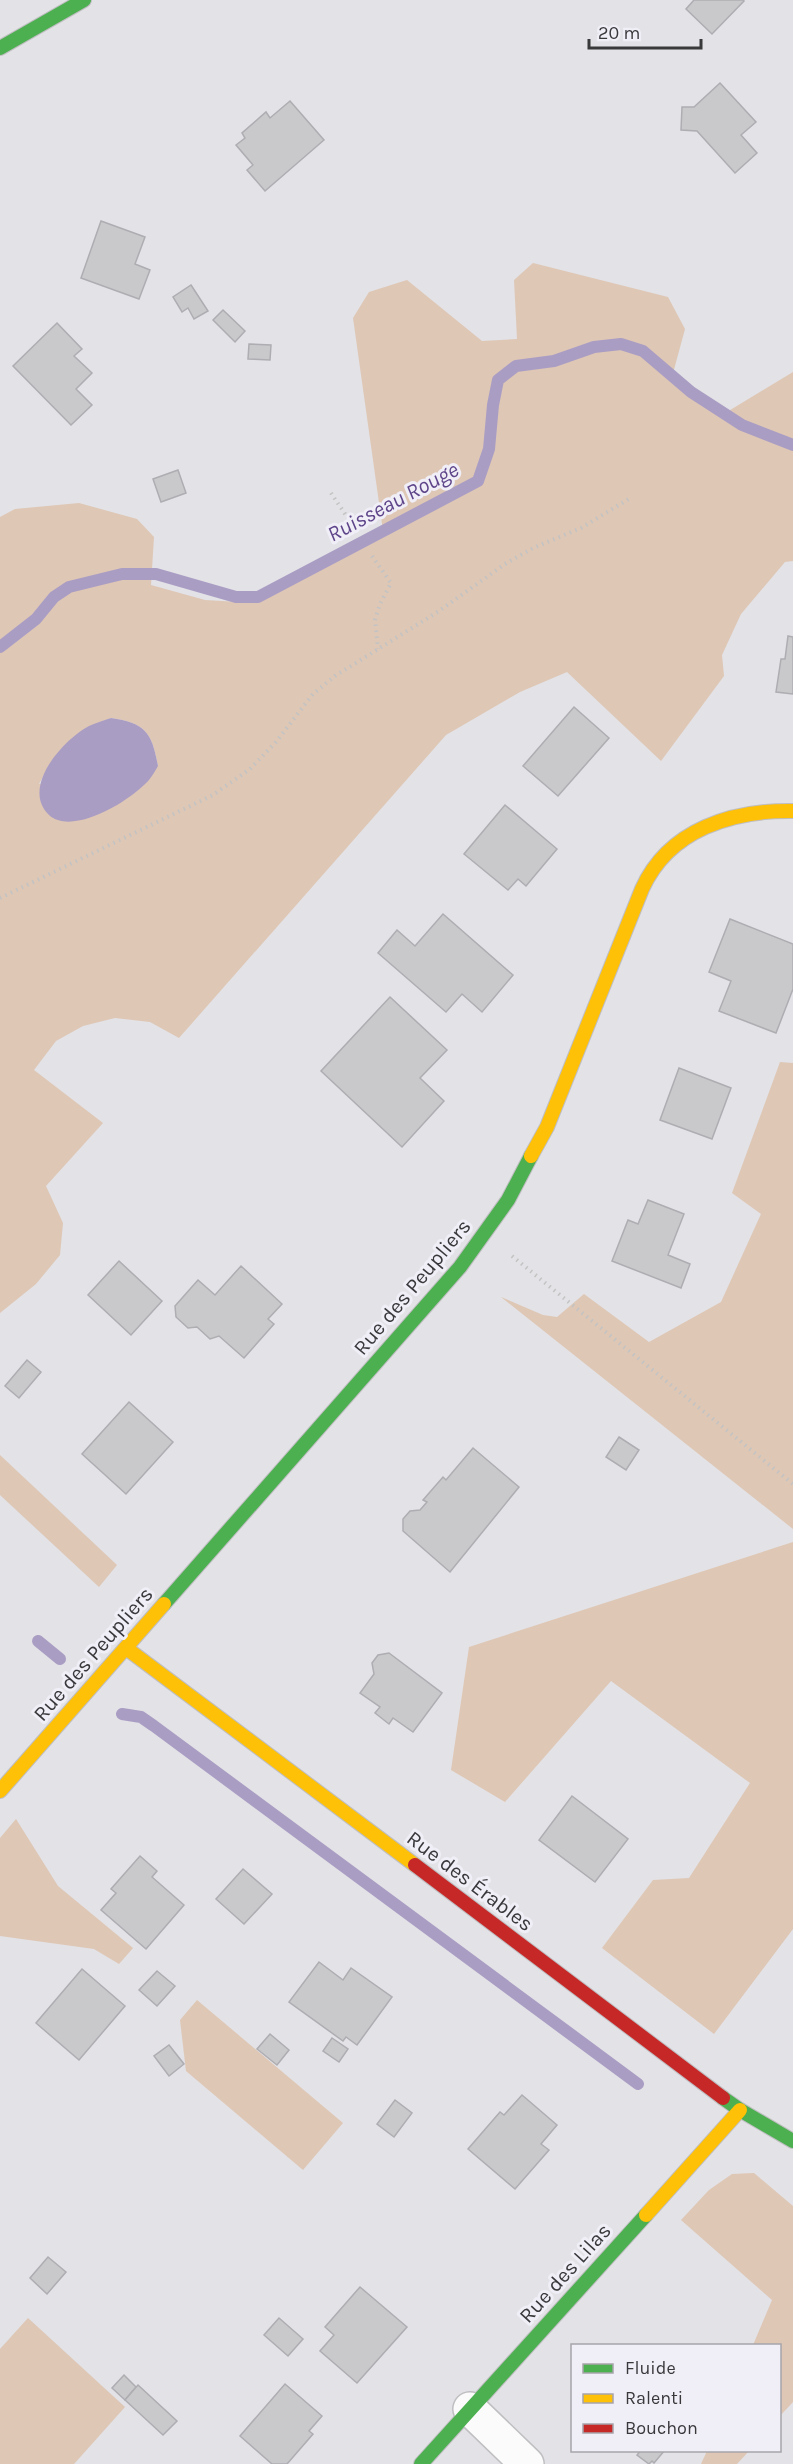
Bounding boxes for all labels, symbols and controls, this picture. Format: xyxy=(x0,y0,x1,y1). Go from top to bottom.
scale bar xyxy=(589,12,702,50)
text: 20 m xyxy=(598,22,640,44)
water label: Ruisseau Rouge xyxy=(323,456,463,548)
street label: Rue des Peupliers xyxy=(348,1214,476,1360)
street label: Rue des Peupliers xyxy=(28,1582,158,1726)
street label: Rue des Érables xyxy=(402,1826,538,1936)
street label: Rue des Lilas xyxy=(514,2218,616,2328)
legend xyxy=(571,2344,781,2452)
text: Fluide xyxy=(625,2357,676,2379)
text: Ralenti xyxy=(625,2387,683,2409)
text: Bouchon xyxy=(625,2417,698,2439)

